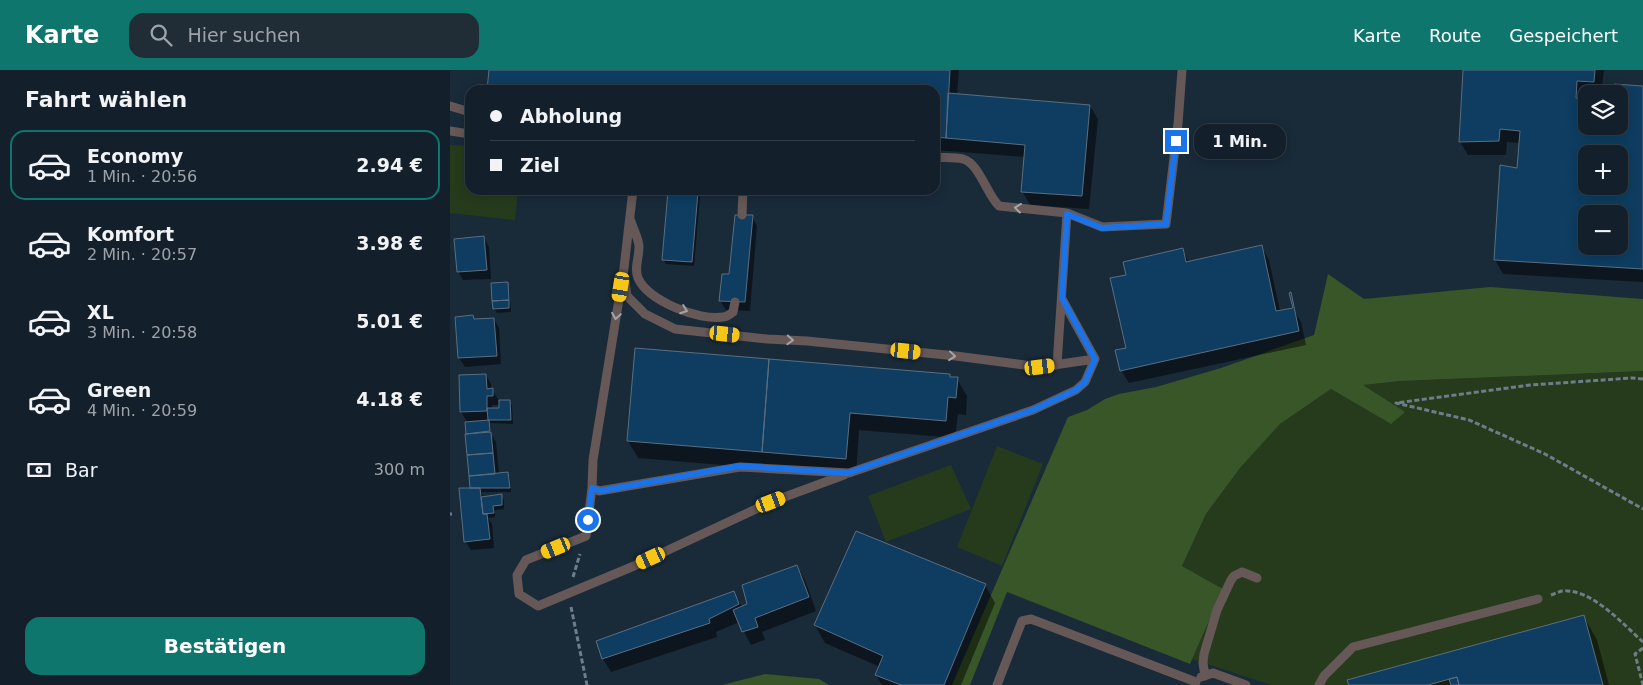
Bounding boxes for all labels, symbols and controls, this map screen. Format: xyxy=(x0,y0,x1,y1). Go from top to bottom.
search box xyxy=(129,13,479,58)
text: Karte xyxy=(25,21,99,49)
icon: search xyxy=(147,21,175,49)
text: Hier suchen xyxy=(187,24,301,46)
text: Karte xyxy=(1353,25,1401,46)
text: Route xyxy=(1429,25,1481,46)
text: Gespeichert xyxy=(1509,25,1618,46)
map controls xyxy=(1578,85,1628,255)
button: layers xyxy=(1578,85,1628,135)
text: Fahrt wählen xyxy=(25,87,187,112)
text: Abholung xyxy=(520,105,622,127)
callout: 1 Min. xyxy=(1194,124,1286,158)
route end xyxy=(1165,130,1187,152)
text: 1 Min. xyxy=(1212,132,1268,151)
icon: car xyxy=(27,143,72,188)
text: Economy xyxy=(87,145,183,167)
button: + xyxy=(1578,145,1628,195)
text: 2.94 € xyxy=(356,154,423,176)
text: Ziel xyxy=(520,154,560,176)
text: 1 Min. · 20:56 xyxy=(87,167,197,186)
one-way arrow xyxy=(1014,203,1022,214)
button: − xyxy=(1578,205,1628,255)
icon: car xyxy=(27,221,72,266)
text: Komfort xyxy=(87,223,174,245)
text: 3.98 € xyxy=(356,232,423,254)
text: 2 Min. · 20:57 xyxy=(87,245,197,264)
car xyxy=(611,271,630,303)
icon: car xyxy=(27,299,72,344)
text: XL xyxy=(87,301,114,323)
one-way arrow xyxy=(679,304,688,314)
text: 5.01 € xyxy=(356,310,423,332)
one-way arrow xyxy=(612,312,622,321)
text: 3 Min. · 20:58 xyxy=(87,323,197,342)
car xyxy=(709,325,740,343)
one-way arrow xyxy=(787,335,795,346)
car xyxy=(890,342,921,360)
one-way arrow xyxy=(948,350,956,361)
car xyxy=(1024,358,1055,376)
icon: car xyxy=(27,377,72,422)
text: Green xyxy=(87,379,151,401)
text: 4.18 € xyxy=(356,388,423,410)
text: 4 Min. · 20:59 xyxy=(87,401,197,420)
icon: cash xyxy=(25,456,53,484)
text: Bar xyxy=(65,459,98,481)
text: 300 m xyxy=(374,460,425,479)
car xyxy=(754,490,787,514)
route start xyxy=(577,509,599,531)
car xyxy=(539,535,572,561)
car xyxy=(634,545,667,571)
button: Bestätigen xyxy=(25,617,425,675)

